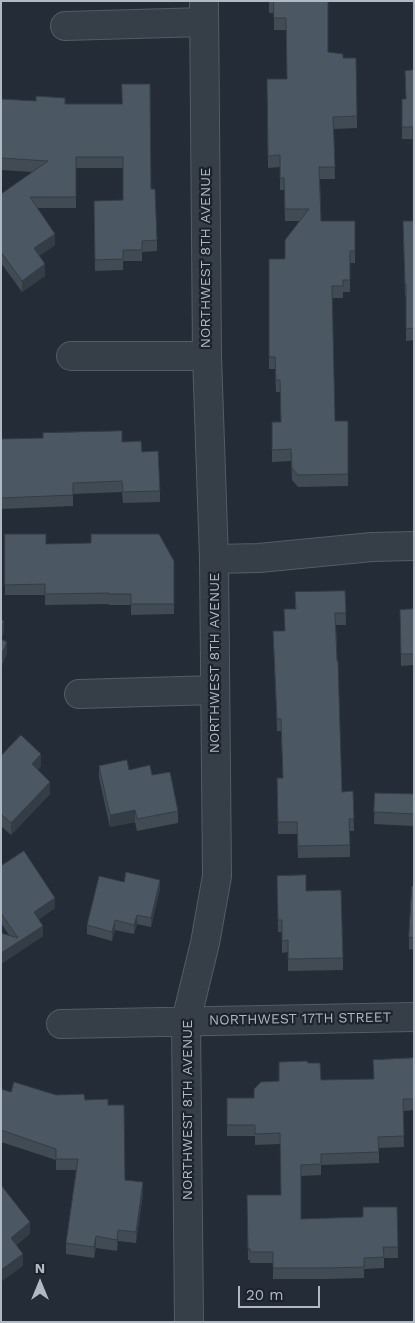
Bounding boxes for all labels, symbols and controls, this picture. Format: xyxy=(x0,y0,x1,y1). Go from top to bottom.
street label: NORTHWEST 8TH AVENUE xyxy=(198,168,214,348)
street label: NORTHWEST 8TH AVENUE xyxy=(207,573,223,753)
street label: NORTHWEST 17TH STREET xyxy=(209,1009,391,1029)
street label: NORTHWEST 8TH AVENUE xyxy=(180,1020,196,1200)
north arrow xyxy=(15,1258,65,1308)
text: N xyxy=(35,1260,45,1276)
scale bar xyxy=(240,1276,322,1308)
text: 20 m xyxy=(246,1286,284,1304)

